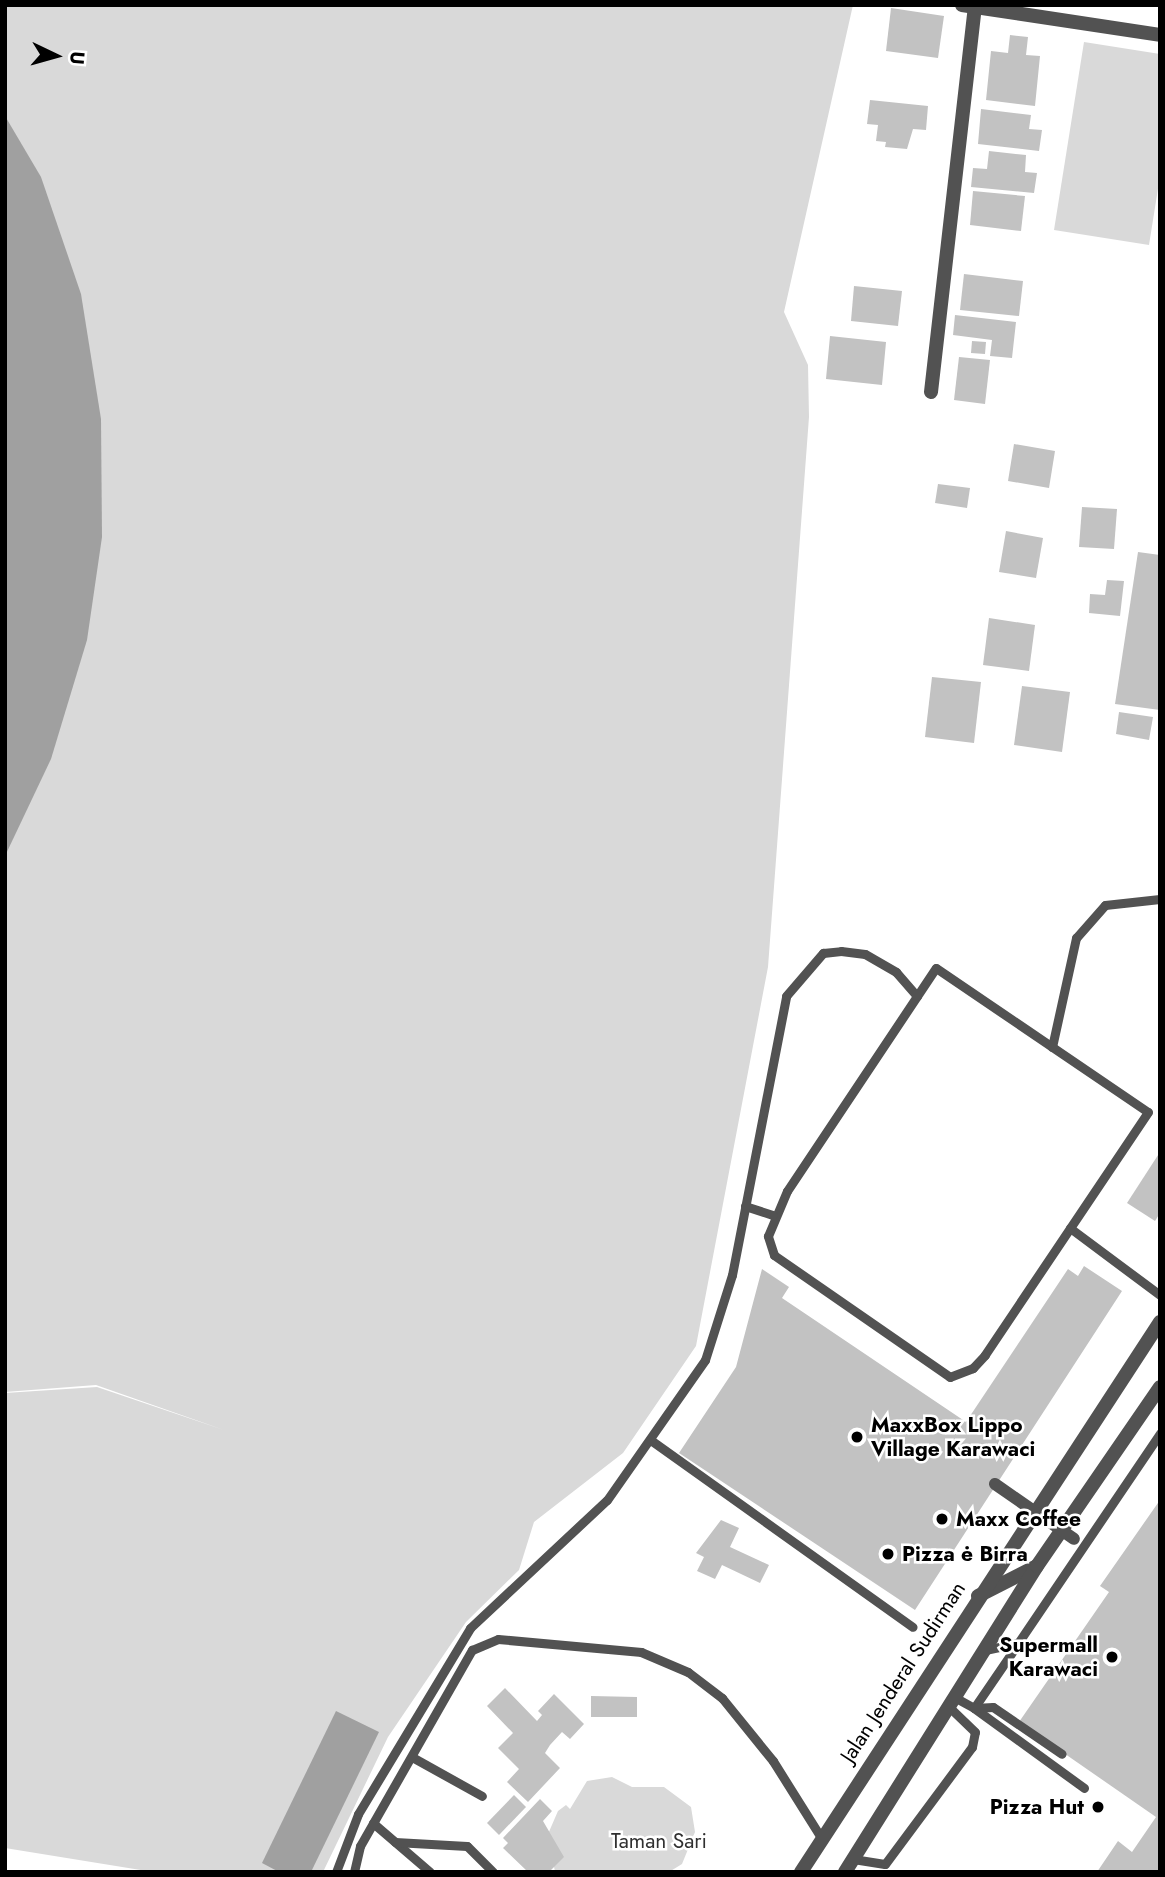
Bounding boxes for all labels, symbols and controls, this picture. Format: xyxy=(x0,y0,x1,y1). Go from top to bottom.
north arrow xyxy=(21,21,91,91)
text: U xyxy=(63,50,91,66)
place label: MaxxBox Lippo Village Karawaci xyxy=(871,1412,1035,1462)
marker: MaxxBox Lippo Village Karawaci xyxy=(849,1429,865,1445)
place label: Maxx Coffee xyxy=(956,1506,1081,1532)
marker: Maxx Coffee xyxy=(934,1511,950,1527)
place label: Pizza ė Birra xyxy=(902,1541,1028,1567)
marker: Pizza ė Birra xyxy=(880,1546,896,1562)
street label: Jalan Jenderal Sudirman xyxy=(835,1577,971,1767)
place label: Supermall Karawaci xyxy=(999,1632,1098,1682)
marker: Supermall Karawaci xyxy=(1104,1649,1120,1665)
place label: Pizza Hut xyxy=(990,1794,1084,1820)
marker: Pizza Hut xyxy=(1090,1799,1106,1815)
park label: Taman Sari xyxy=(611,1828,707,1854)

